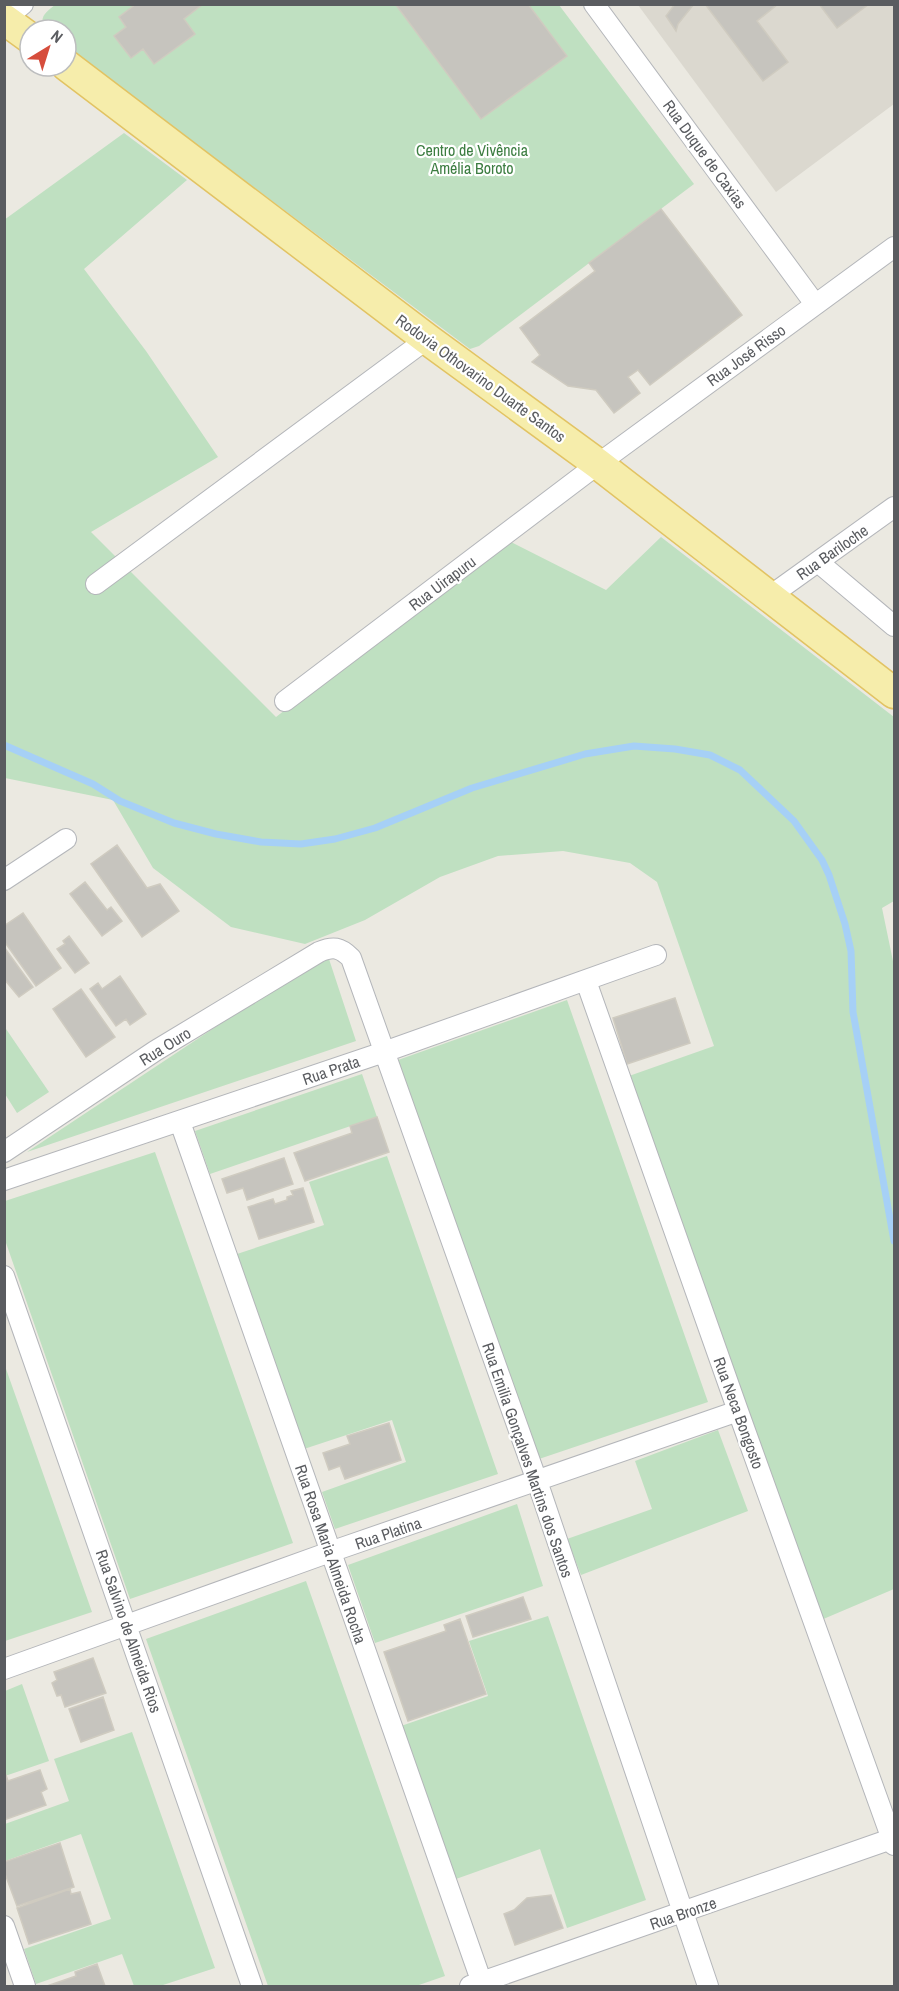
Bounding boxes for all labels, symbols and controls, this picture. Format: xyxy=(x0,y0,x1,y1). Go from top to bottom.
north arrow xyxy=(18,18,78,78)
text: N xyxy=(47,25,68,48)
street label: Rua Duque de Caxias xyxy=(658,95,752,213)
park label: Centro de Vivência Amélia Boroto xyxy=(416,139,529,179)
street label: Rodovia Othovarino Duarte Santos xyxy=(392,309,570,447)
street label: Rua José Risso xyxy=(702,319,790,391)
street label: Rua Bariloche xyxy=(792,519,872,585)
street label: Rua Uirapuru xyxy=(404,551,480,615)
street label: Rua Ouro xyxy=(135,1022,195,1070)
street label: Rua Prata xyxy=(299,1050,363,1090)
street label: Rua Emilia Gonçalves Martins dos Santos xyxy=(477,1340,579,1580)
street label: Rua Neca Bongosto xyxy=(709,1354,769,1472)
street label: Rua Rosa Maria Almeida Rocha xyxy=(290,1461,372,1647)
street label: Rua Platina xyxy=(352,1511,425,1555)
street label: Rua Salvino de Almeida Rios xyxy=(91,1546,167,1716)
street label: Rua Bronze xyxy=(647,1891,719,1935)

